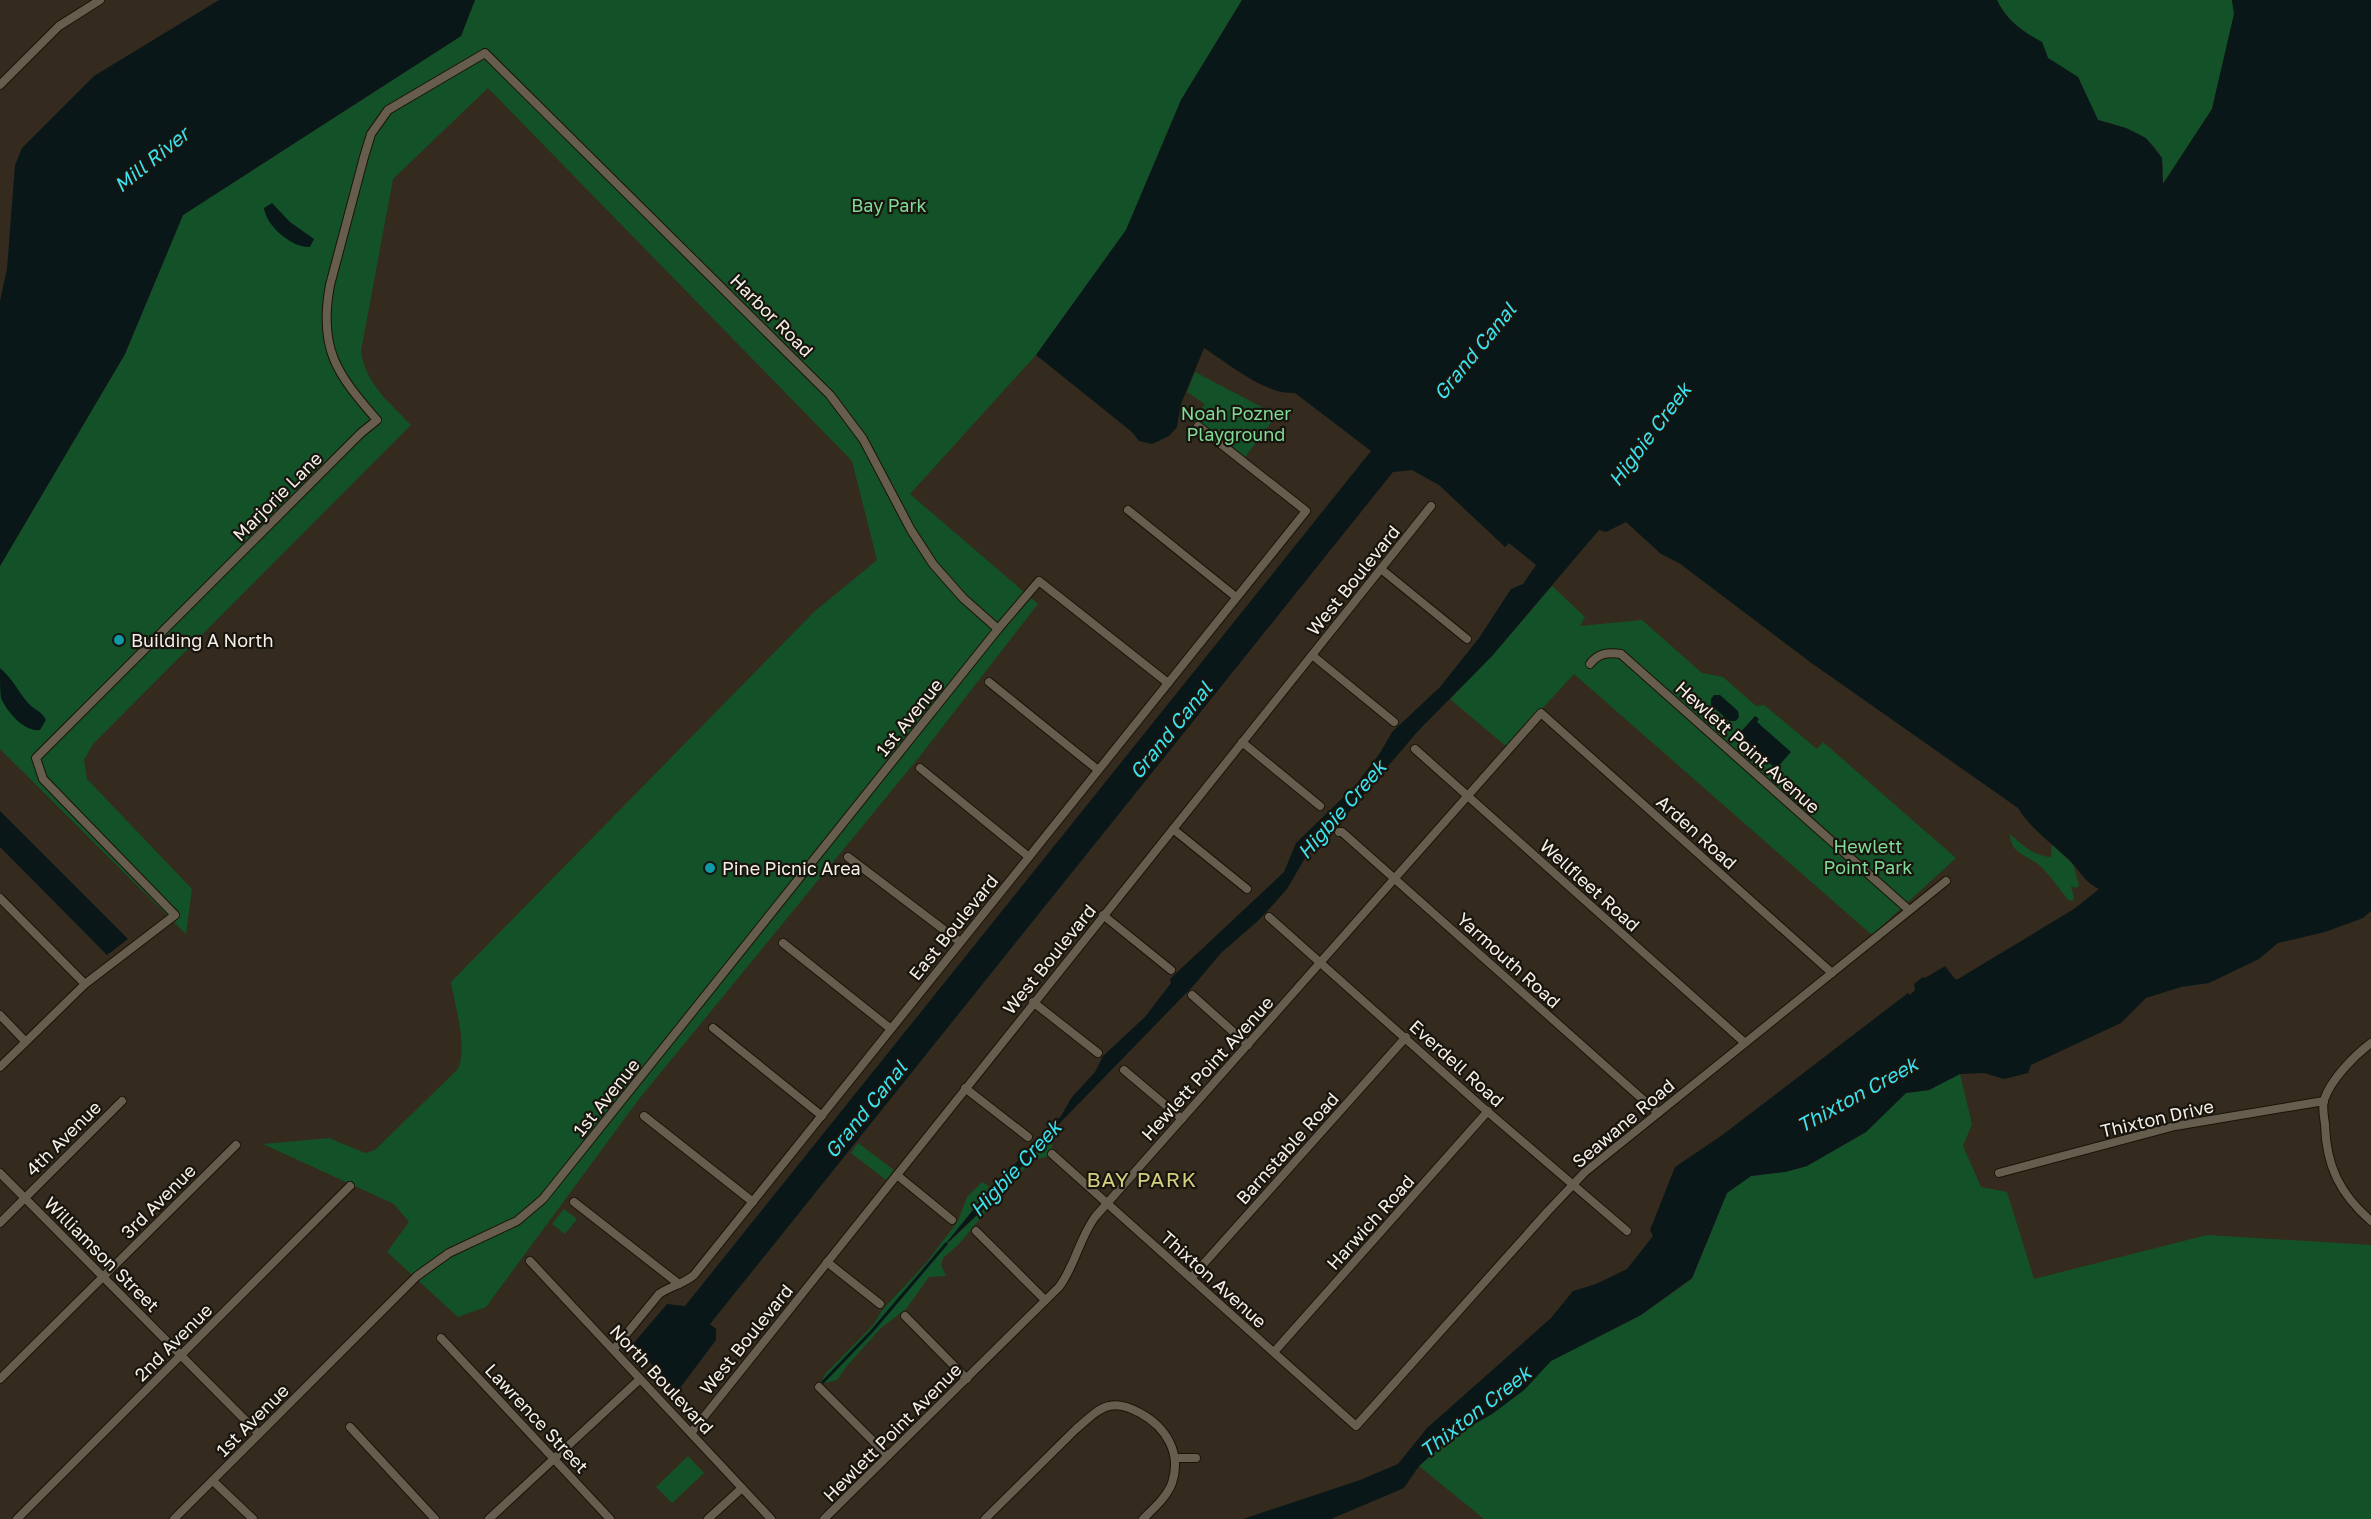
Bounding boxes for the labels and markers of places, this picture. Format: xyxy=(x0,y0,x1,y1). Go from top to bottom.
place label: Building A North xyxy=(131,629,274,651)
marker: Building A North xyxy=(112,633,126,647)
place label: Pine Picnic Area xyxy=(722,857,861,879)
marker: Pine Picnic Area xyxy=(703,861,717,875)

